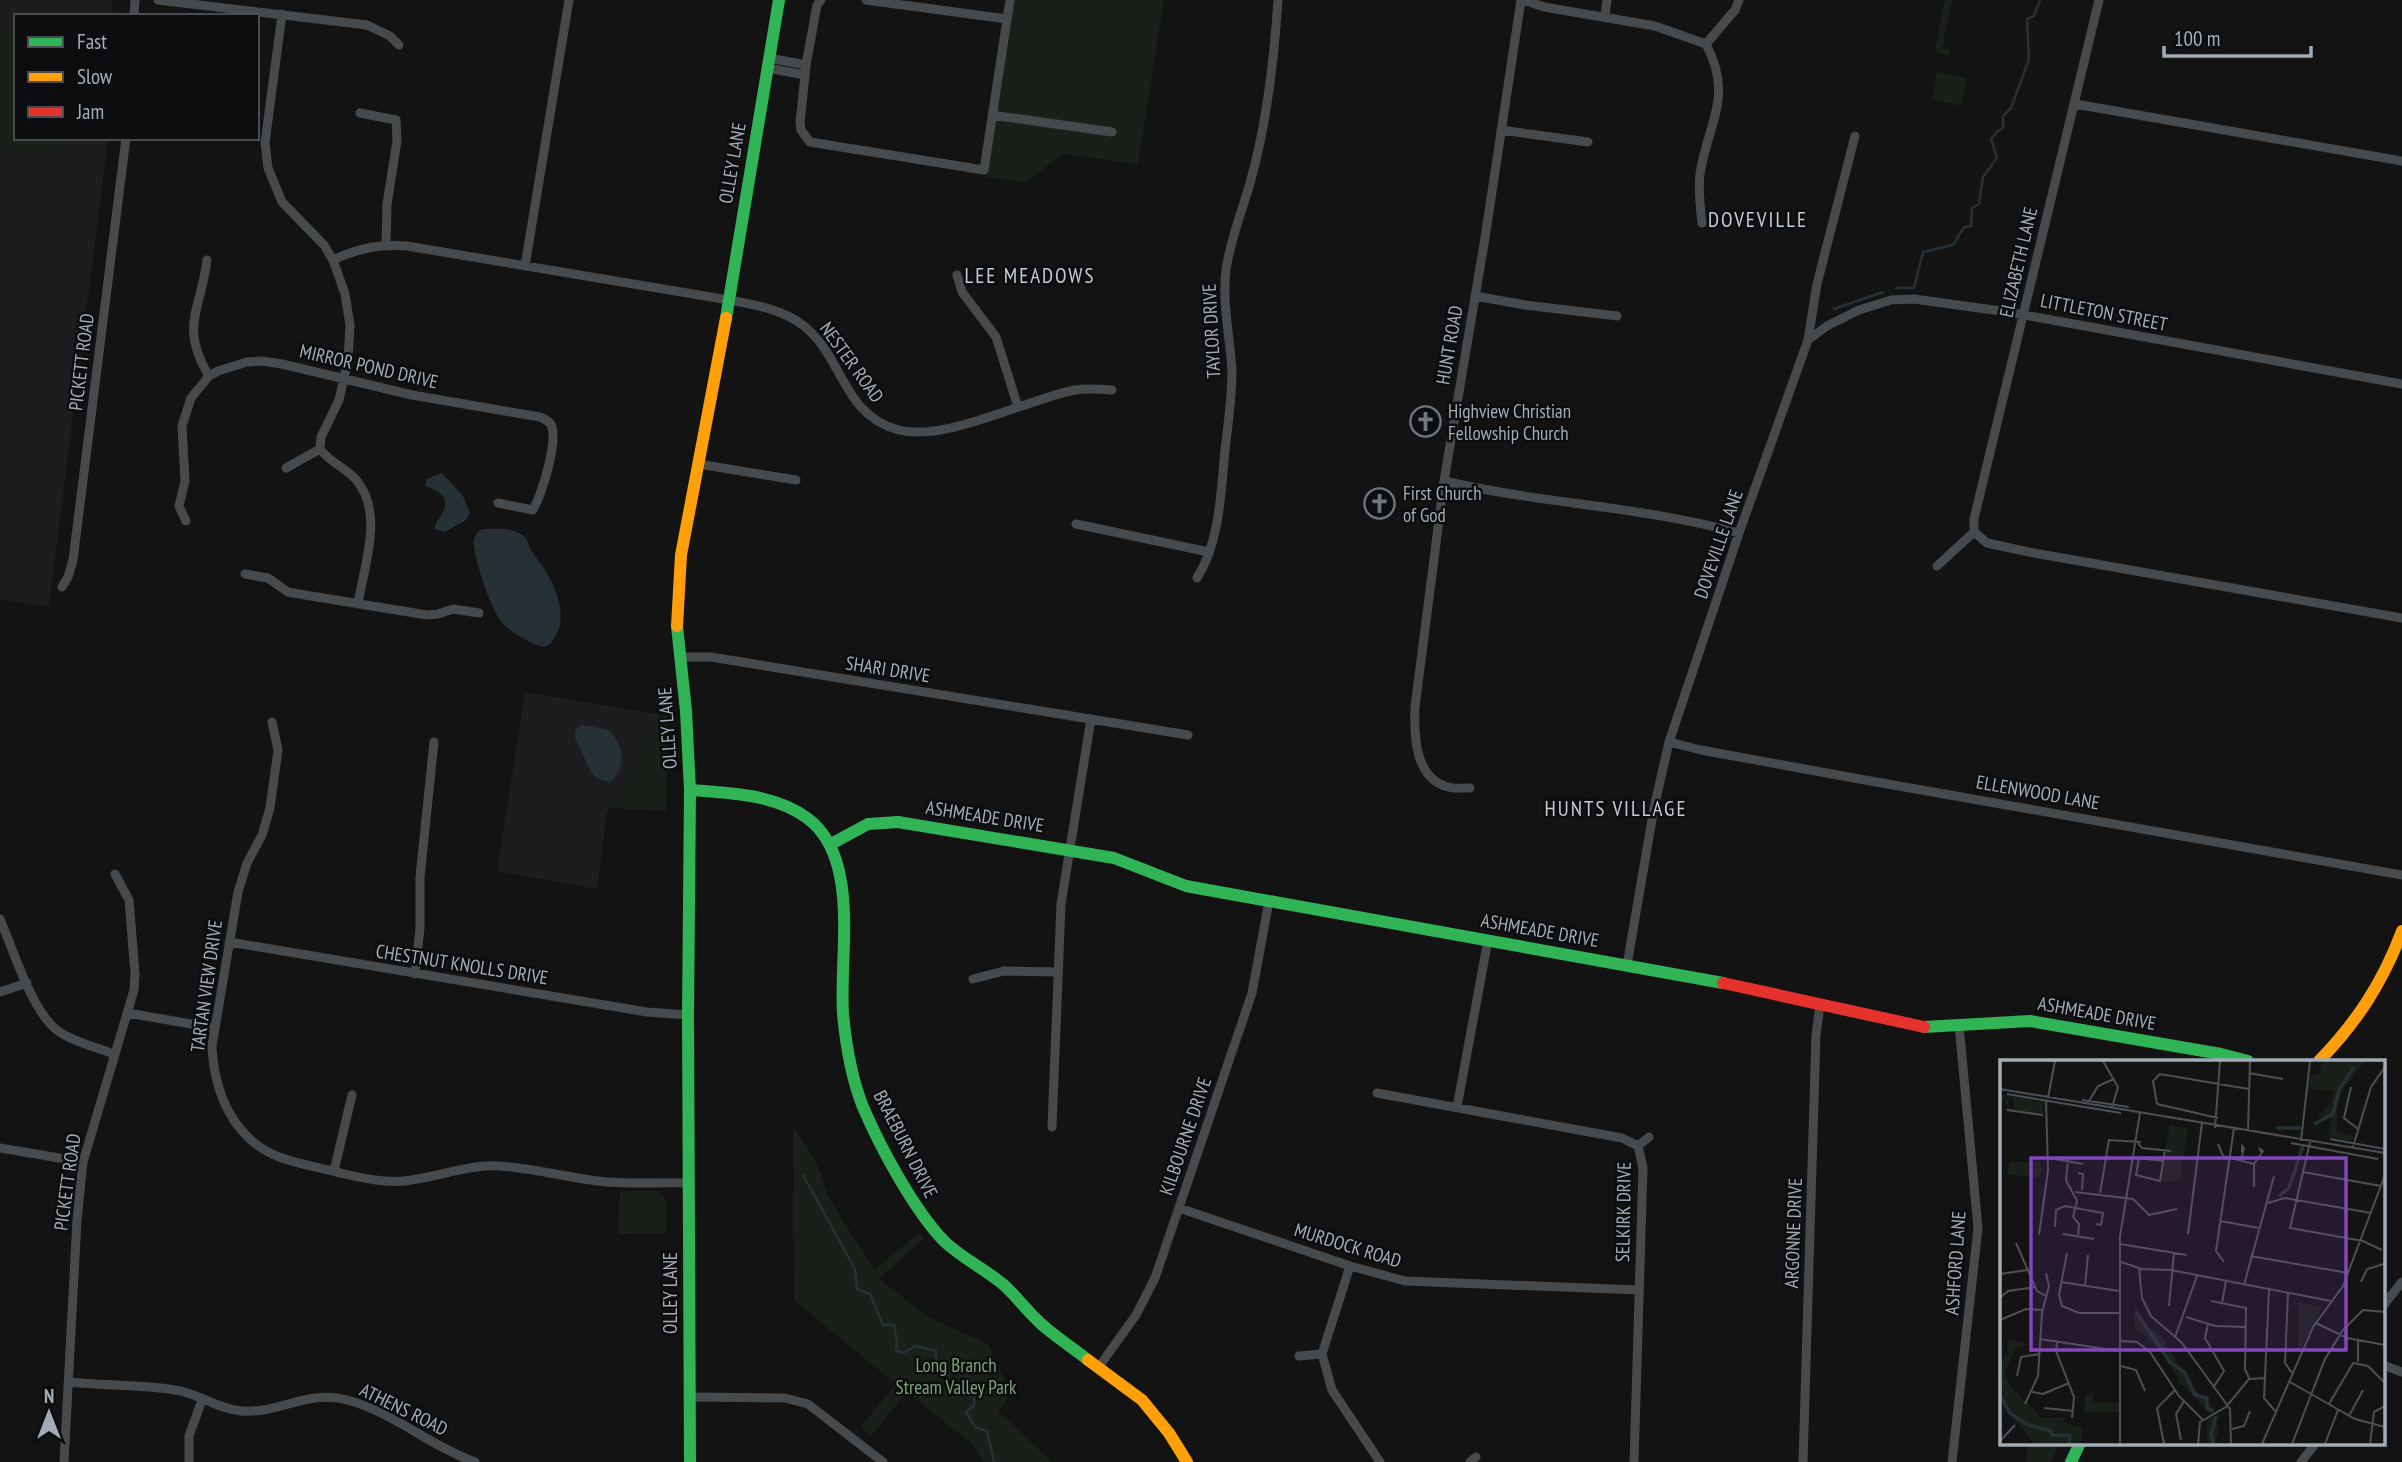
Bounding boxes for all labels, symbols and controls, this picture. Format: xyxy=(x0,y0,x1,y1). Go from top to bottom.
legend xyxy=(14,14,259,140)
scale bar xyxy=(2164,14,2311,58)
text: 100 m xyxy=(2174,25,2220,52)
text: Fast xyxy=(77,28,107,55)
text: Slow xyxy=(77,63,113,90)
text: Jam xyxy=(76,98,104,125)
street label: OLLEY LANE xyxy=(713,121,751,205)
street label: ELIZABETH LANE xyxy=(1994,204,2042,320)
district label: DOVEVILLE xyxy=(1708,206,1808,233)
district label: LEE MEADOWS xyxy=(965,262,1095,289)
street label: TAYLOR DRIVE xyxy=(1197,283,1225,379)
street label: LITTLETON STREET xyxy=(2039,288,2170,336)
street label: HUNT ROAD xyxy=(1430,304,1468,386)
street label: PICKETT ROAD xyxy=(63,312,99,412)
street label: NESTER ROAD xyxy=(815,317,889,407)
street label: MIRROR POND DRIVE xyxy=(297,338,441,394)
place label: Highview Christian Fellowship Church xyxy=(1448,399,1571,445)
church icon: Highview Christian Fellowship Church xyxy=(1408,405,1442,439)
place label: First Church of God xyxy=(1403,481,1482,527)
street label: DOVEVILLE LANE xyxy=(1688,486,1748,602)
church icon: First Church of God xyxy=(1363,487,1397,521)
street label: SHARI DRIVE xyxy=(844,650,932,688)
street label: OLLEY LANE xyxy=(652,686,682,770)
street label: ELLENWOOD LANE xyxy=(1974,769,2102,815)
street label: ASHMEADE DRIVE xyxy=(924,795,1046,837)
district label: HUNTS VILLAGE xyxy=(1545,795,1687,822)
street label: ASHMEADE DRIVE xyxy=(1479,908,1601,952)
street label: TARTAN VIEW DRIVE xyxy=(185,918,227,1054)
street label: CHESTNUT KNOLLS DRIVE xyxy=(374,939,550,989)
street label: ASHMEADE DRIVE xyxy=(2036,991,2158,1035)
inset map xyxy=(2000,1060,2384,1444)
street label: KILBOURNE DRIVE xyxy=(1154,1074,1216,1198)
street label: BRAEBURN DRIVE xyxy=(869,1086,943,1202)
street label: PICKETT ROAD xyxy=(48,1132,86,1232)
street label: SELKIRK DRIVE xyxy=(1610,1162,1636,1262)
street label: ARGONNE DRIVE xyxy=(1779,1177,1807,1289)
street label: ASHFORD LANE xyxy=(1939,1210,1971,1316)
street label: MURDOCK ROAD xyxy=(1292,1217,1404,1273)
street label: OLLEY LANE xyxy=(658,1252,682,1334)
park label: Long Branch Stream Valley Park xyxy=(896,1353,1017,1399)
street label: ATHENS ROAD xyxy=(356,1377,452,1441)
north arrow xyxy=(14,1378,84,1448)
text: N xyxy=(44,1384,54,1408)

